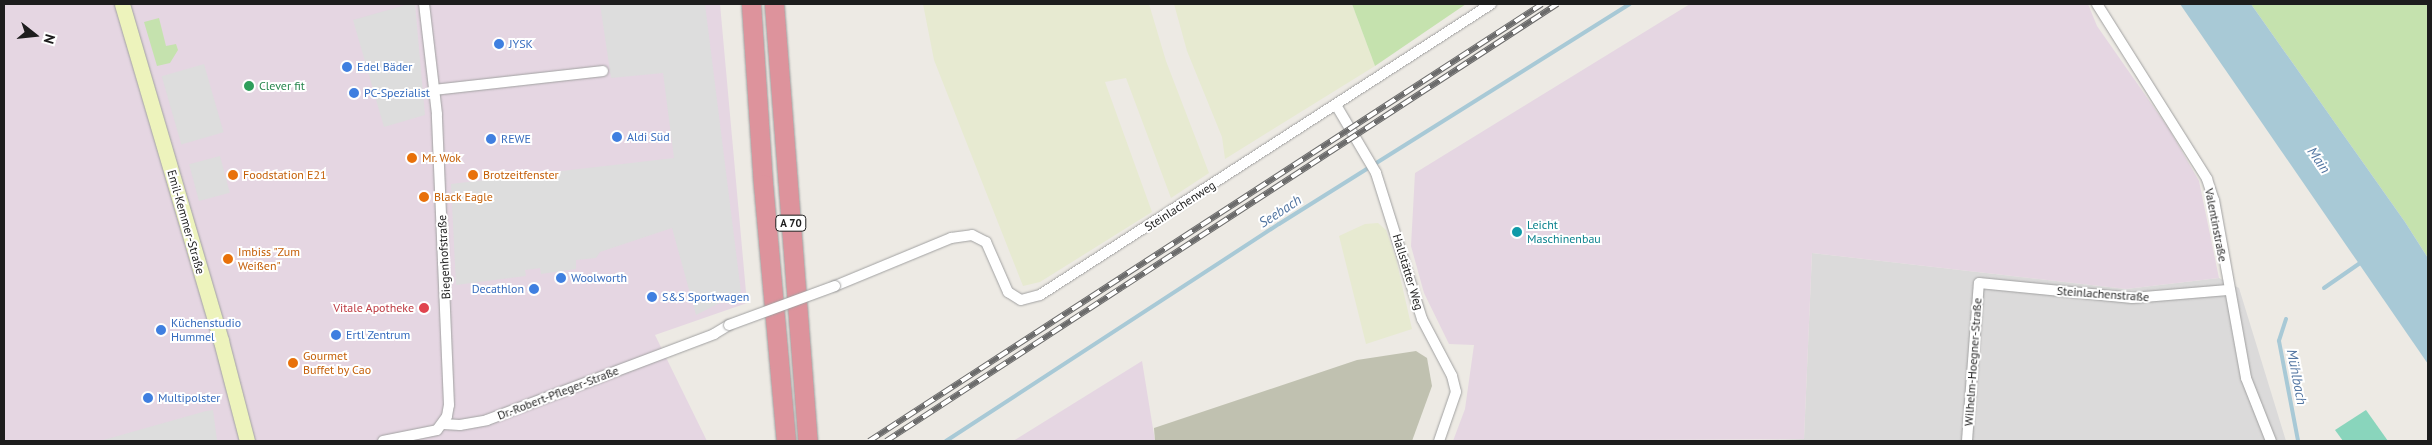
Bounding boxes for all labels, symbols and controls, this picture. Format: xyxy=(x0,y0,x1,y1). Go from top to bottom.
north arrow xyxy=(10,10,60,60)
text: N xyxy=(40,32,59,46)
place label: JYSK xyxy=(509,37,533,51)
marker: JYSK xyxy=(493,38,505,50)
place label: Edel Bäder xyxy=(357,60,412,74)
marker: Edel Bäder xyxy=(341,61,353,73)
place label: Clever fit xyxy=(259,79,305,93)
marker: Clever fit xyxy=(243,80,255,92)
place label: PC-Spezialist xyxy=(364,86,430,100)
marker: PC-Spezialist xyxy=(348,87,360,99)
place label: Aldi Süd xyxy=(627,130,670,144)
marker: Aldi Süd xyxy=(611,131,623,143)
place label: REWE xyxy=(501,132,531,146)
marker: REWE xyxy=(485,133,497,145)
water label: Main xyxy=(2304,144,2334,176)
place label: Mr. Wok xyxy=(422,151,462,165)
marker: Mr. Wok xyxy=(406,152,418,164)
street label: Emil-Kemmer-Straße xyxy=(164,168,208,276)
place label: Foodstation E21 xyxy=(243,168,327,182)
place label: Brotzeitfenster xyxy=(483,168,559,182)
marker: Foodstation E21 xyxy=(227,169,239,181)
marker: Brotzeitfenster xyxy=(467,169,479,181)
street label: Steinlachenweg xyxy=(1142,178,1218,234)
street label: Valentinstraße xyxy=(2202,187,2230,263)
place label: Black Eagle xyxy=(434,190,493,204)
marker: Black Eagle xyxy=(418,191,430,203)
water label: Seebach xyxy=(1256,191,1304,231)
road number: A 70 xyxy=(775,214,807,232)
street label: Biegenhofstraße xyxy=(435,215,453,299)
place label: Leicht Maschinenbau xyxy=(1527,218,1601,246)
marker: Leicht Maschinenbau xyxy=(1511,226,1523,238)
street label: Hallstätter Weg xyxy=(1390,232,1426,312)
place label: Imbiss "Zum Weißen" xyxy=(238,245,301,273)
marker: Imbiss "Zum Weißen" xyxy=(222,253,234,265)
place label: Woolworth xyxy=(571,271,627,285)
marker: Woolworth xyxy=(555,272,567,284)
place label: Decathlon xyxy=(472,282,524,296)
marker: Decathlon xyxy=(528,283,540,295)
street label: Steinlachenstraße xyxy=(2056,284,2150,304)
place label: S&S Sportwagen xyxy=(662,290,749,304)
marker: S&S Sportwagen xyxy=(646,291,658,303)
street label: Wilhelm-Hoegner-Straße xyxy=(1961,297,1985,427)
place label: Vitale Apotheke xyxy=(333,301,414,315)
marker: Vitale Apotheke xyxy=(418,302,430,314)
place label: Küchenstudio Hummel xyxy=(171,316,241,344)
marker: Küchenstudio Hummel xyxy=(155,324,167,336)
place label: Ertl Zentrum xyxy=(346,328,411,342)
marker: Ertl Zentrum xyxy=(330,329,342,341)
water label: Mühlbach xyxy=(2283,348,2311,406)
place label: Gourmet Buffet by Cao xyxy=(303,349,372,377)
marker: Gourmet Buffet by Cao xyxy=(287,357,299,369)
street label: Dr.-Robert-Pfleger-Straße xyxy=(495,363,621,423)
place label: Multipolster xyxy=(158,391,220,405)
marker: Multipolster xyxy=(142,392,154,404)

